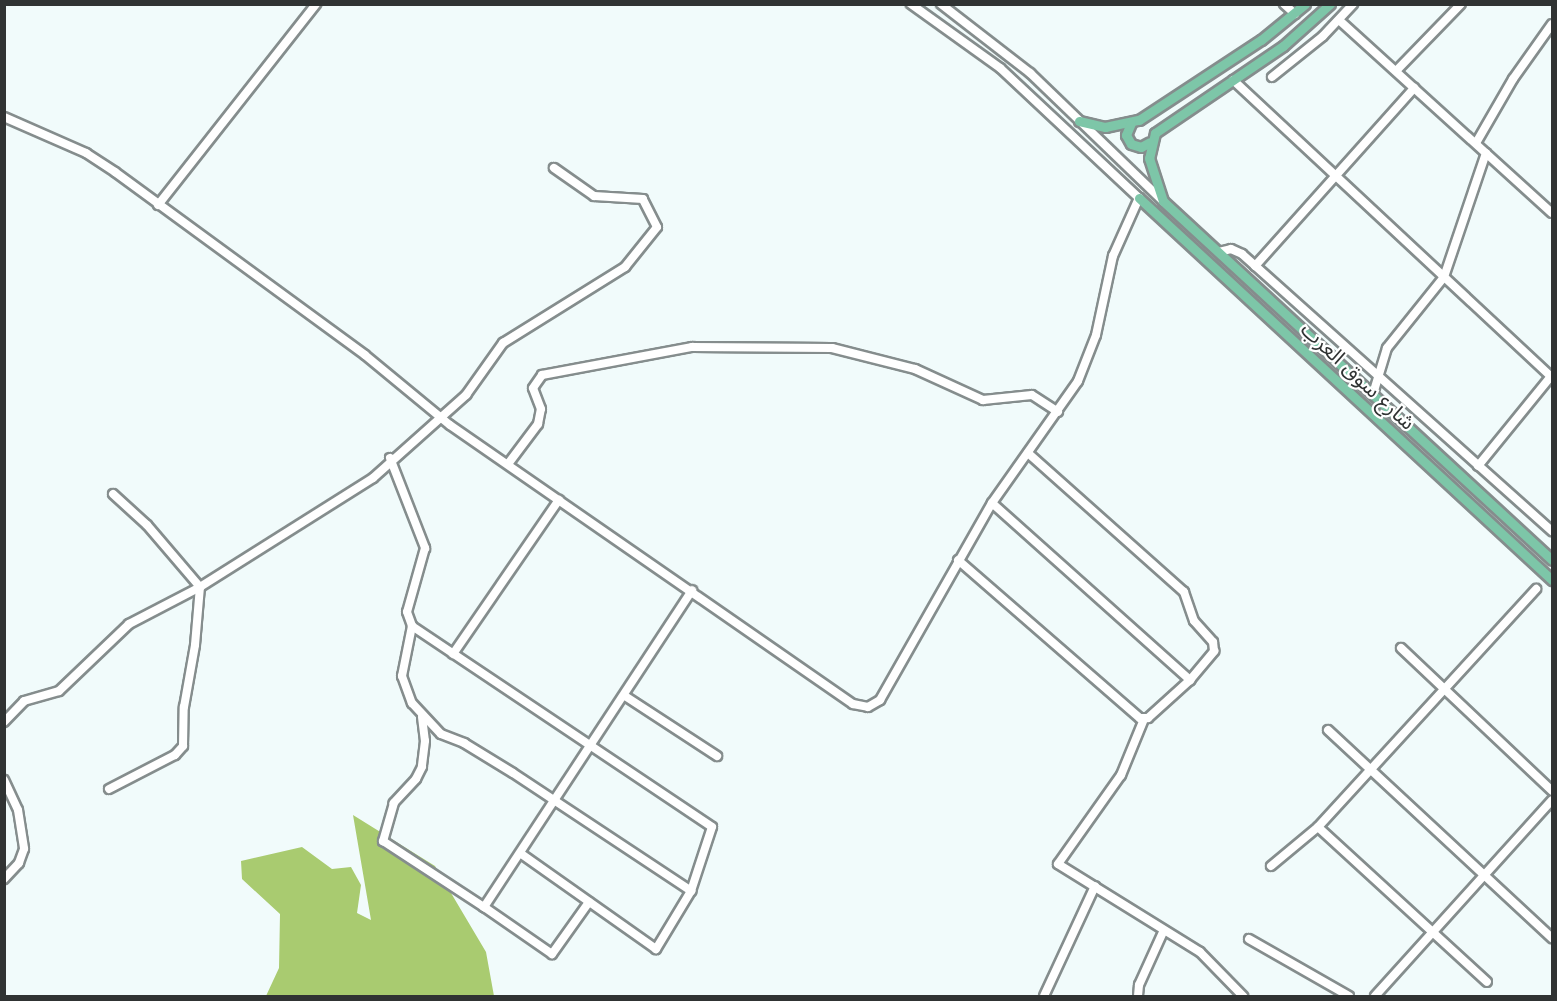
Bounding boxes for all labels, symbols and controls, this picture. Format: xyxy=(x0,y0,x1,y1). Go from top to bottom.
street label: شارع سوق العرب xyxy=(1296,317,1420,435)

